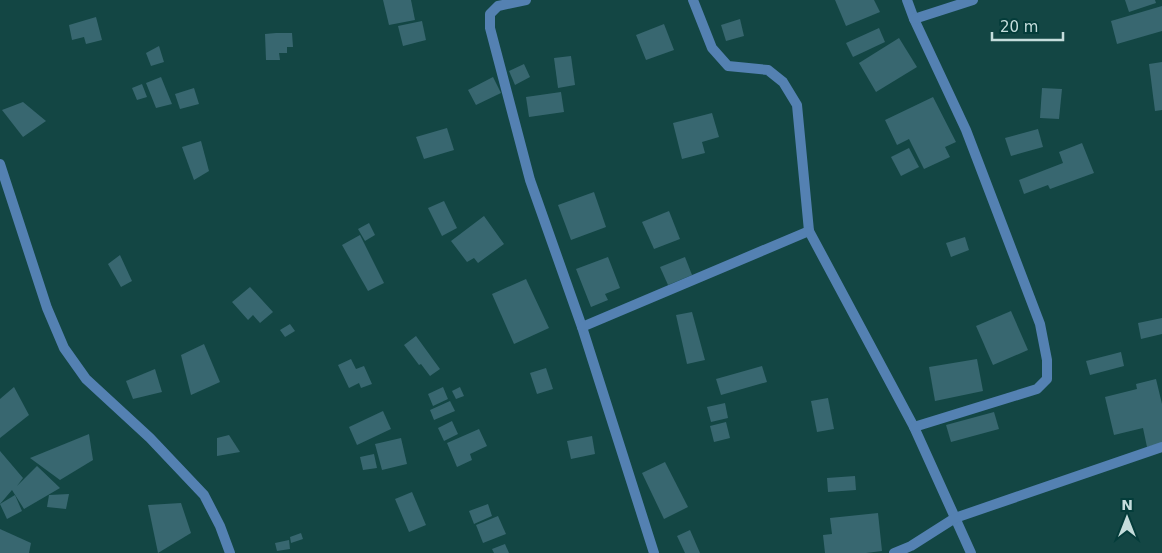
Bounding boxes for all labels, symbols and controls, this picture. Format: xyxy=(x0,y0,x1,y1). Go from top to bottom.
scale bar xyxy=(992,10,1063,42)
text: 20 m xyxy=(1000,18,1038,36)
north arrow xyxy=(1102,493,1152,543)
text: N xyxy=(1121,497,1133,513)

